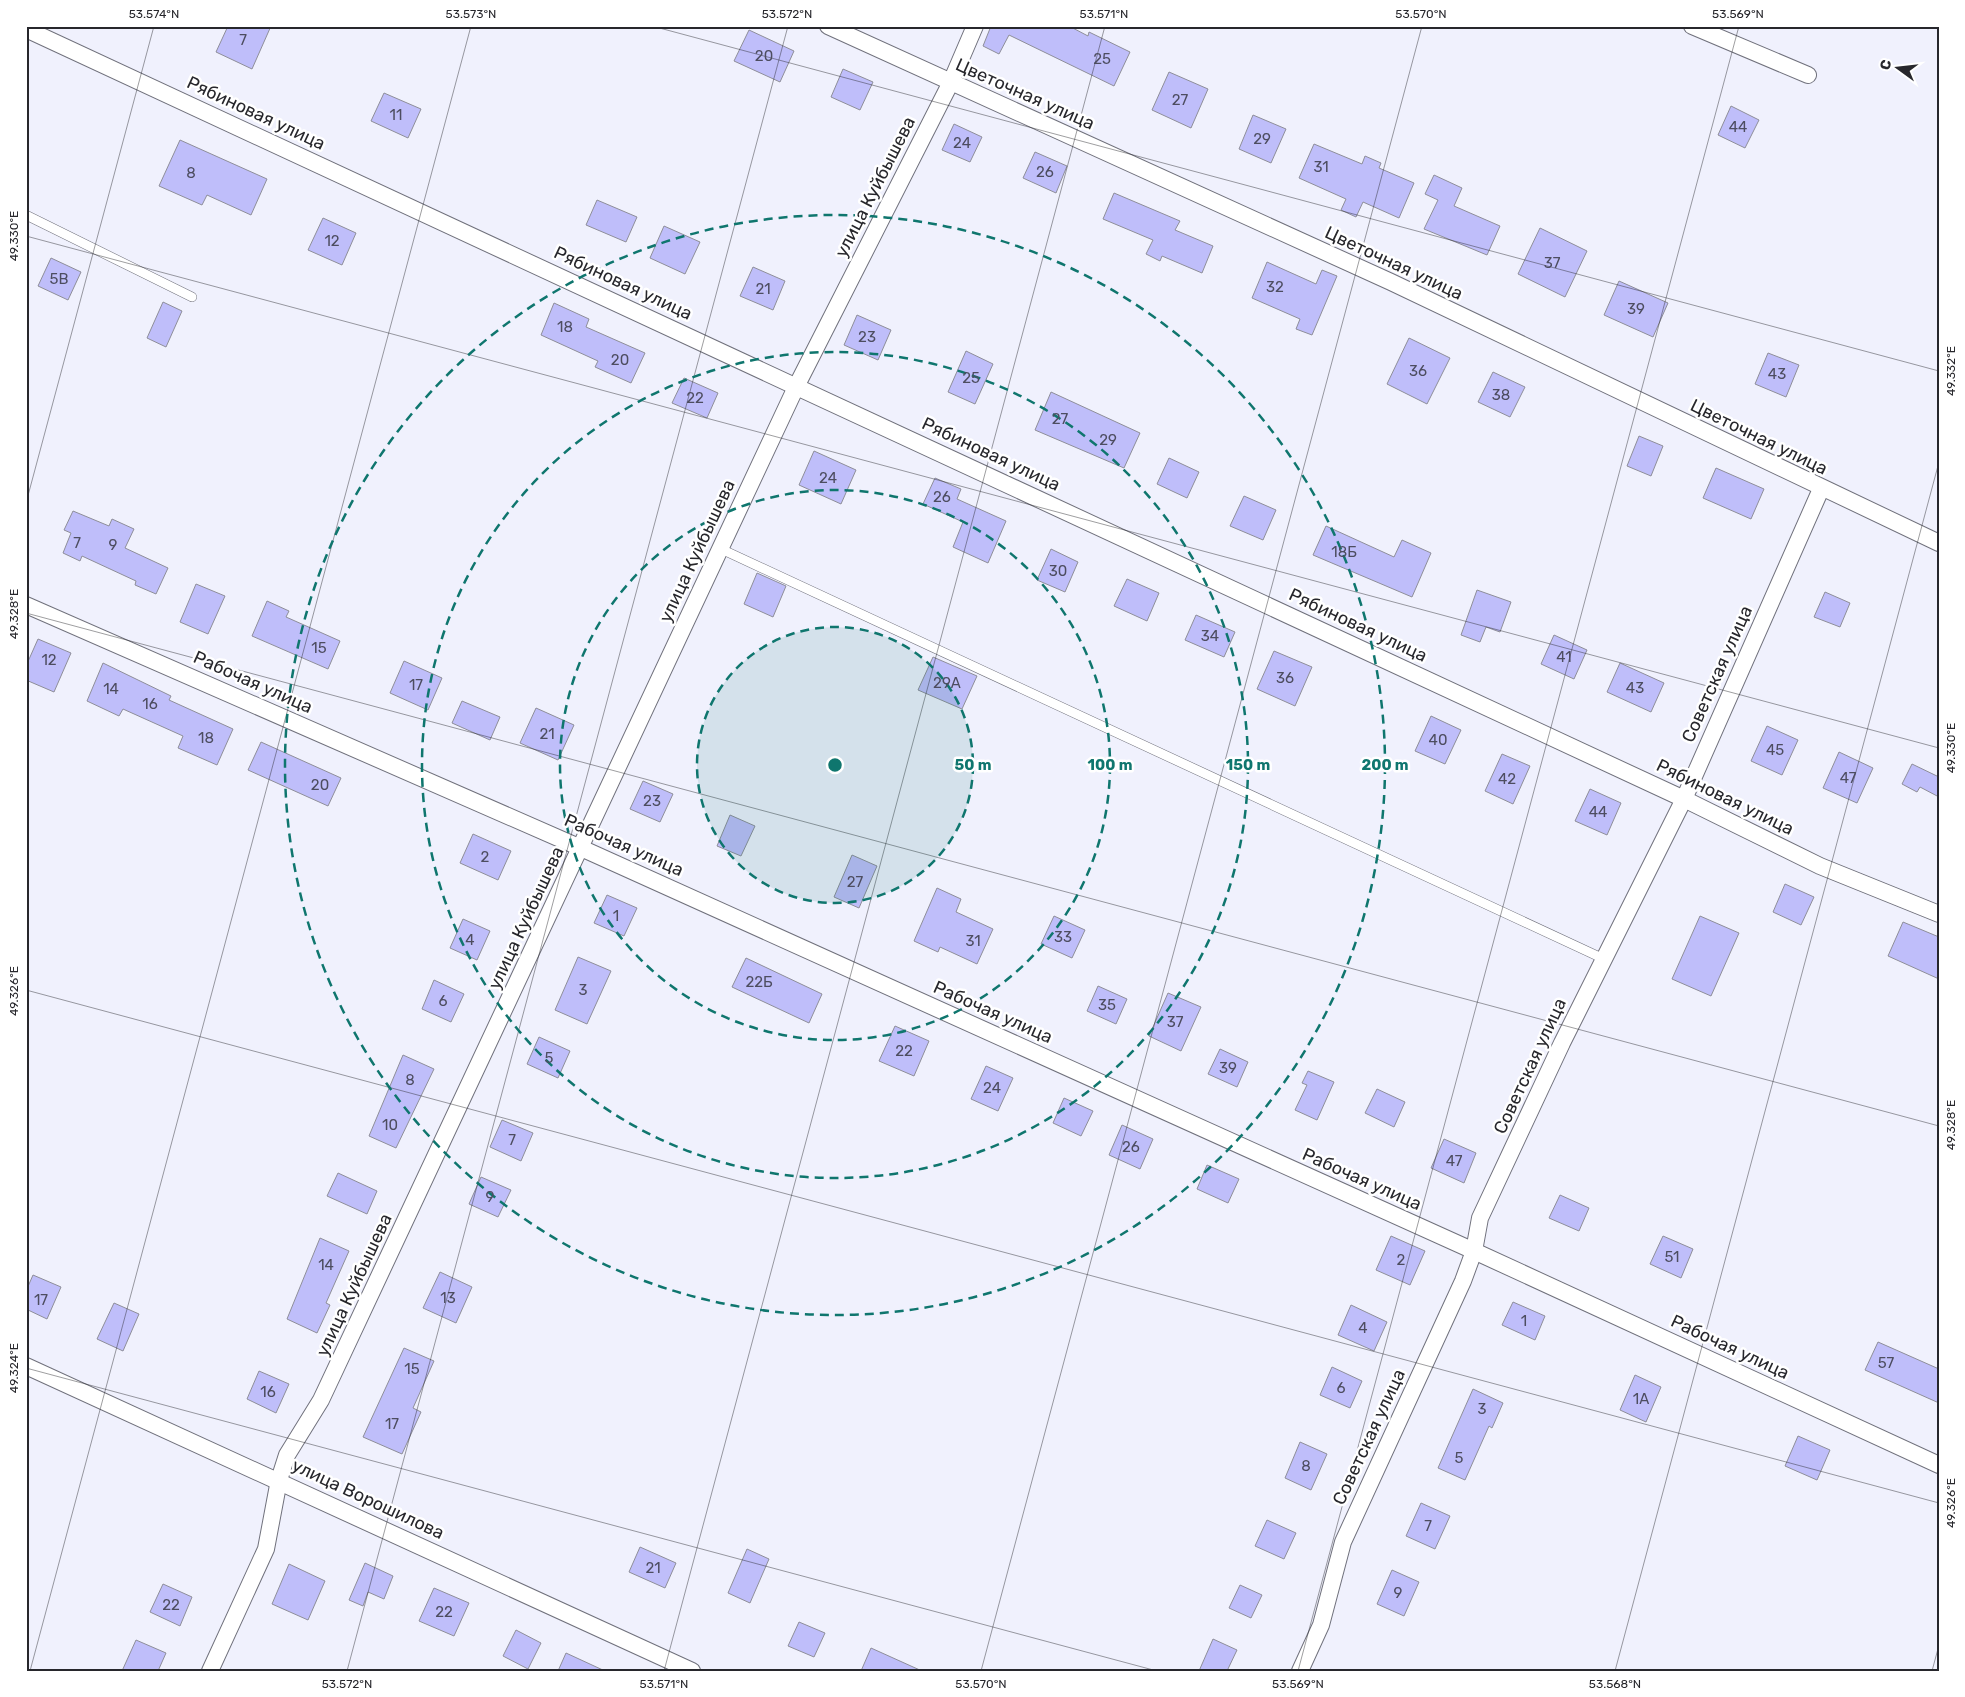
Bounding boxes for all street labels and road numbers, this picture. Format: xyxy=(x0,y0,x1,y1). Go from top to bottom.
street label: Цветочная улица xyxy=(952,53,1098,135)
street label: Рябиновая улица xyxy=(183,71,329,155)
street label: улица Куйбышева xyxy=(830,113,920,261)
street label: Цветочная улица xyxy=(1321,221,1467,305)
street label: Рябиновая улица xyxy=(550,241,696,325)
street label: Цветочная улица xyxy=(1687,394,1831,480)
street label: Рябиновая улица xyxy=(918,412,1064,496)
street label: улица Куйбышева xyxy=(654,476,740,626)
street label: Рябиновая улица xyxy=(1285,583,1431,667)
street label: Советская улица xyxy=(1677,602,1757,746)
street label: Рабочая улица xyxy=(190,646,316,718)
street label: Рябиновая улица xyxy=(1653,754,1797,840)
street label: Рабочая улица xyxy=(561,809,687,881)
street label: улица Куйбышева xyxy=(483,843,569,993)
street label: Рабочая улица xyxy=(930,976,1056,1048)
street label: Советская улица xyxy=(1489,995,1571,1137)
street label: Рабочая улица xyxy=(1299,1143,1425,1215)
street label: улица Куйбышева xyxy=(311,1210,397,1360)
street label: Рабочая улица xyxy=(1667,1310,1793,1384)
street label: Советская улица xyxy=(1328,1366,1410,1508)
street label: улица Ворошилова xyxy=(288,1454,448,1544)

